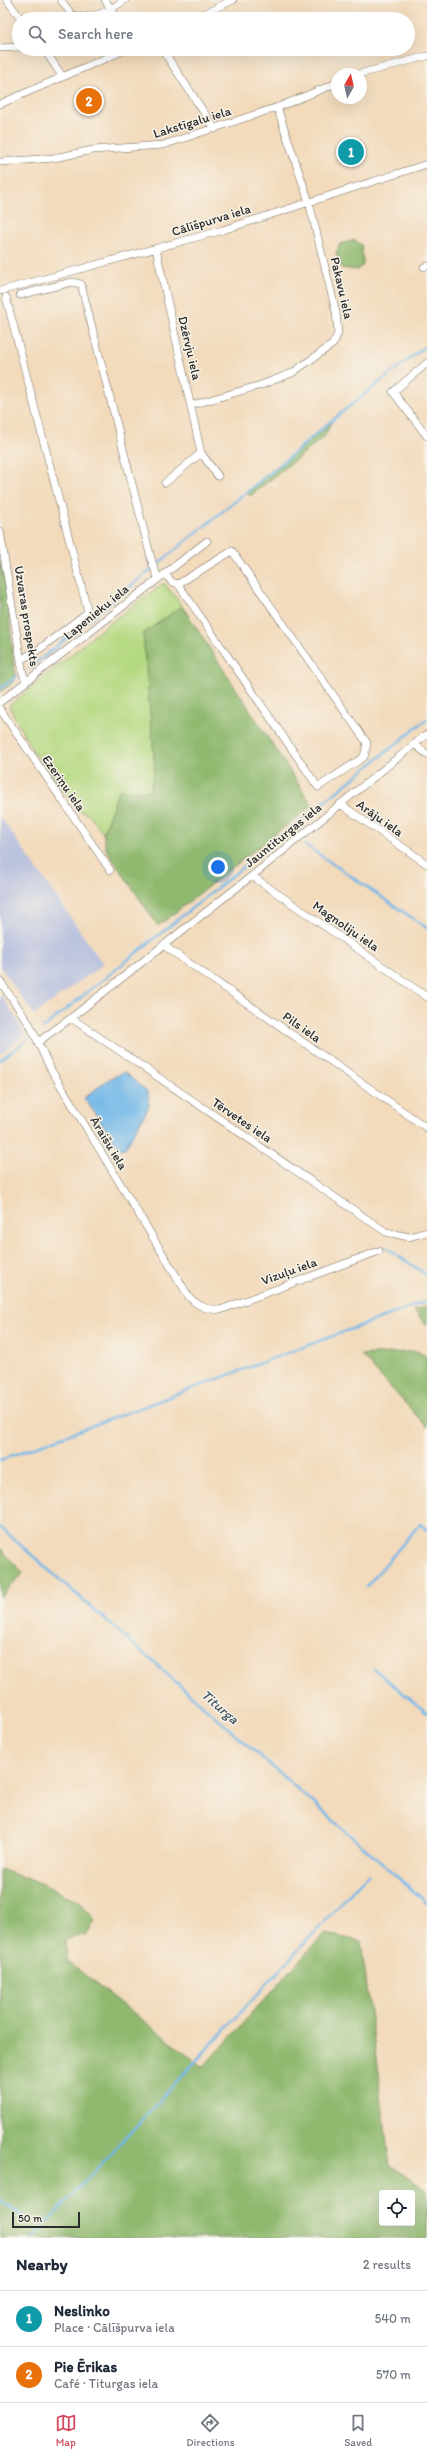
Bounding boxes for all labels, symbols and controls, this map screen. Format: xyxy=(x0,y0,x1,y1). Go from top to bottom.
search box xyxy=(12,12,415,56)
icon: search xyxy=(26,23,48,45)
text: Search here xyxy=(58,25,133,43)
north arrow xyxy=(331,68,367,104)
pin: 2 xyxy=(76,86,102,116)
street label: Lakstīgalu iela xyxy=(151,103,233,141)
pin: 1 xyxy=(338,137,364,167)
street label: Cālīšpurva iela xyxy=(170,201,253,239)
street label: Pakavu iela xyxy=(328,256,356,321)
street label: Dzērvju iela xyxy=(175,315,205,382)
street label: Uzvaras prospekts xyxy=(12,565,42,668)
street label: Lapenieku iela xyxy=(61,581,132,643)
street label: Ezeriņu iela xyxy=(39,752,89,814)
street label: Arāju iela xyxy=(354,796,406,840)
street label: Jauntiturgas iela xyxy=(242,799,325,870)
your location xyxy=(208,857,228,877)
street label: Magnoliju iela xyxy=(310,898,382,955)
street label: Pils iela xyxy=(280,1008,324,1046)
street label: Tērvetes iela xyxy=(209,1095,275,1146)
street label: Āraišu iela xyxy=(87,1114,131,1173)
street label: Vizuļu iela xyxy=(259,1254,319,1288)
water label: Titurga xyxy=(198,1686,243,1728)
map controls xyxy=(379,2190,415,2226)
button: locate xyxy=(379,2190,415,2226)
scale bar xyxy=(12,2210,80,2229)
text: 50 m xyxy=(18,2212,42,2225)
text: Nearby xyxy=(16,2254,68,2274)
text: 2 results xyxy=(363,2257,411,2272)
text: Neslinko xyxy=(54,2302,110,2320)
text: 1 xyxy=(26,2311,32,2326)
text: 540 m xyxy=(374,2311,411,2326)
text: Place · Cālīšpurva iela xyxy=(54,2320,175,2335)
text: Pie Ērikas xyxy=(54,2358,117,2376)
text: 2 xyxy=(26,2367,32,2382)
text: 570 m xyxy=(376,2367,411,2382)
text: Café · Titurgas iela xyxy=(54,2376,158,2391)
tab: Map xyxy=(55,2412,77,2449)
tab: Directions xyxy=(186,2412,235,2449)
tab: Saved xyxy=(344,2412,372,2449)

